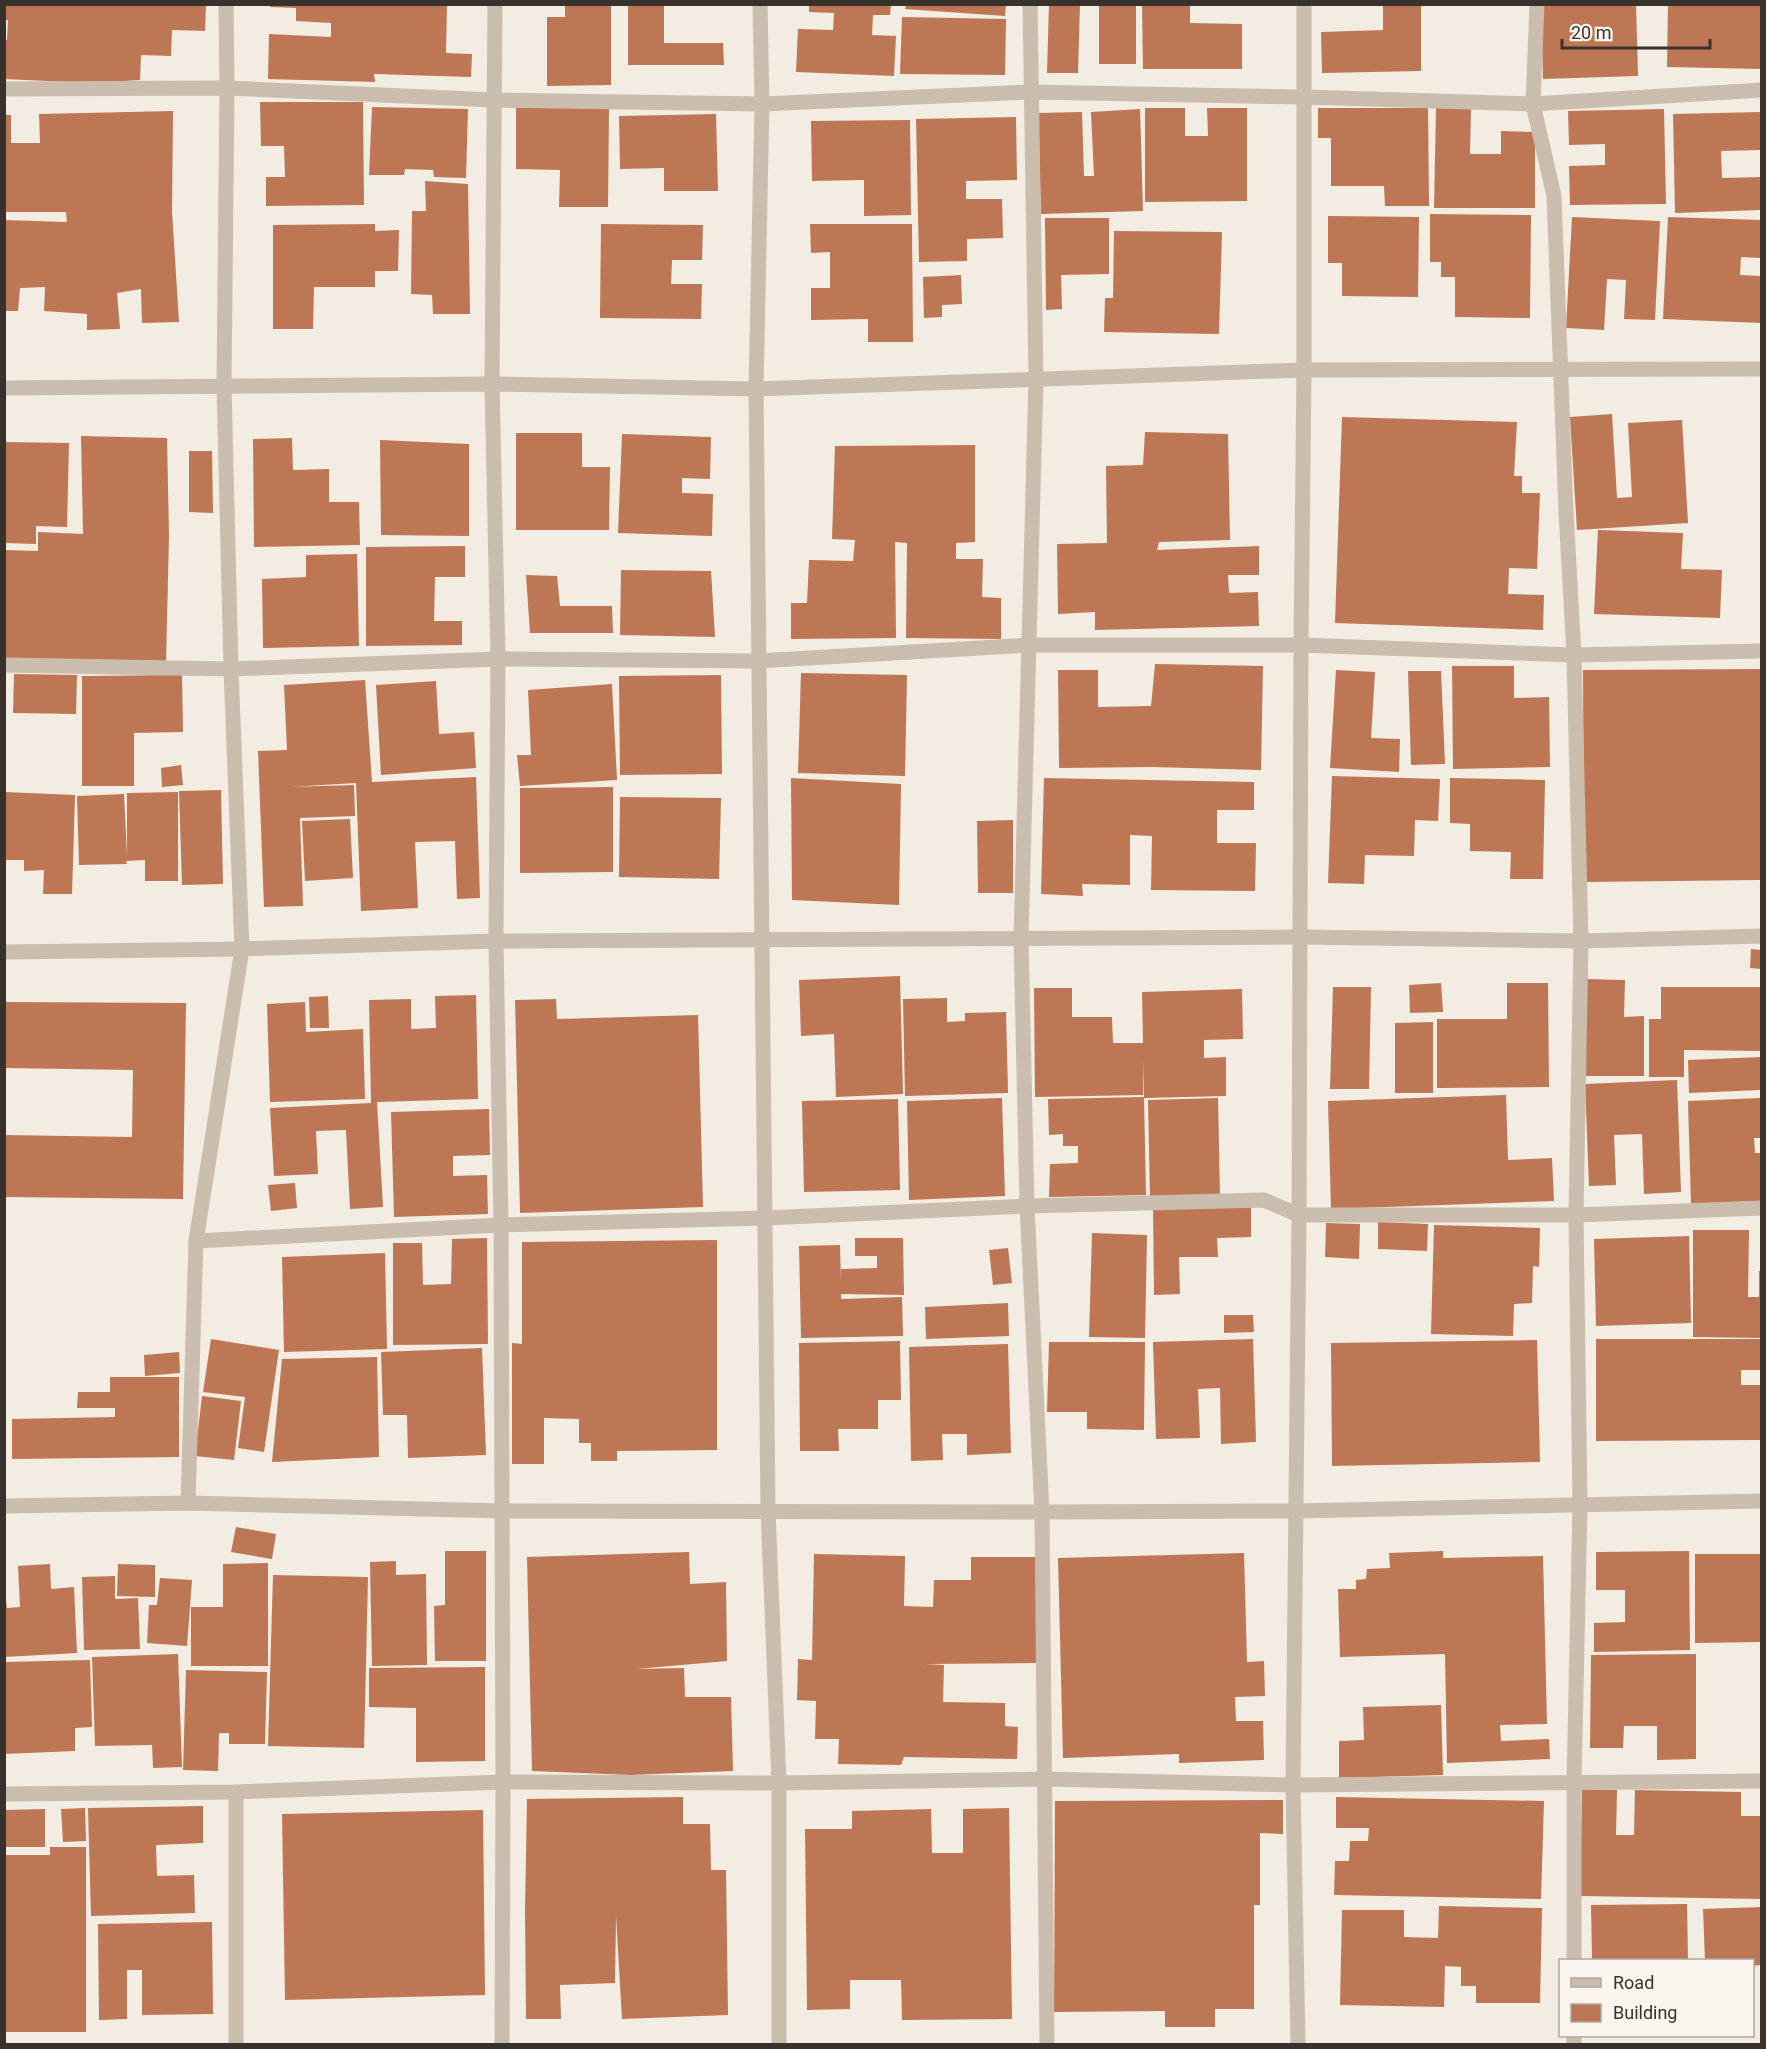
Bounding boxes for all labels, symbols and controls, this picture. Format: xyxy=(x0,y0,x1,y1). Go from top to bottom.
scale bar xyxy=(1562,12,1710,50)
text: 20 m xyxy=(1571,22,1611,43)
legend xyxy=(1559,1959,1754,2037)
text: Road xyxy=(1613,1972,1654,1993)
text: Building xyxy=(1613,2002,1677,2023)

